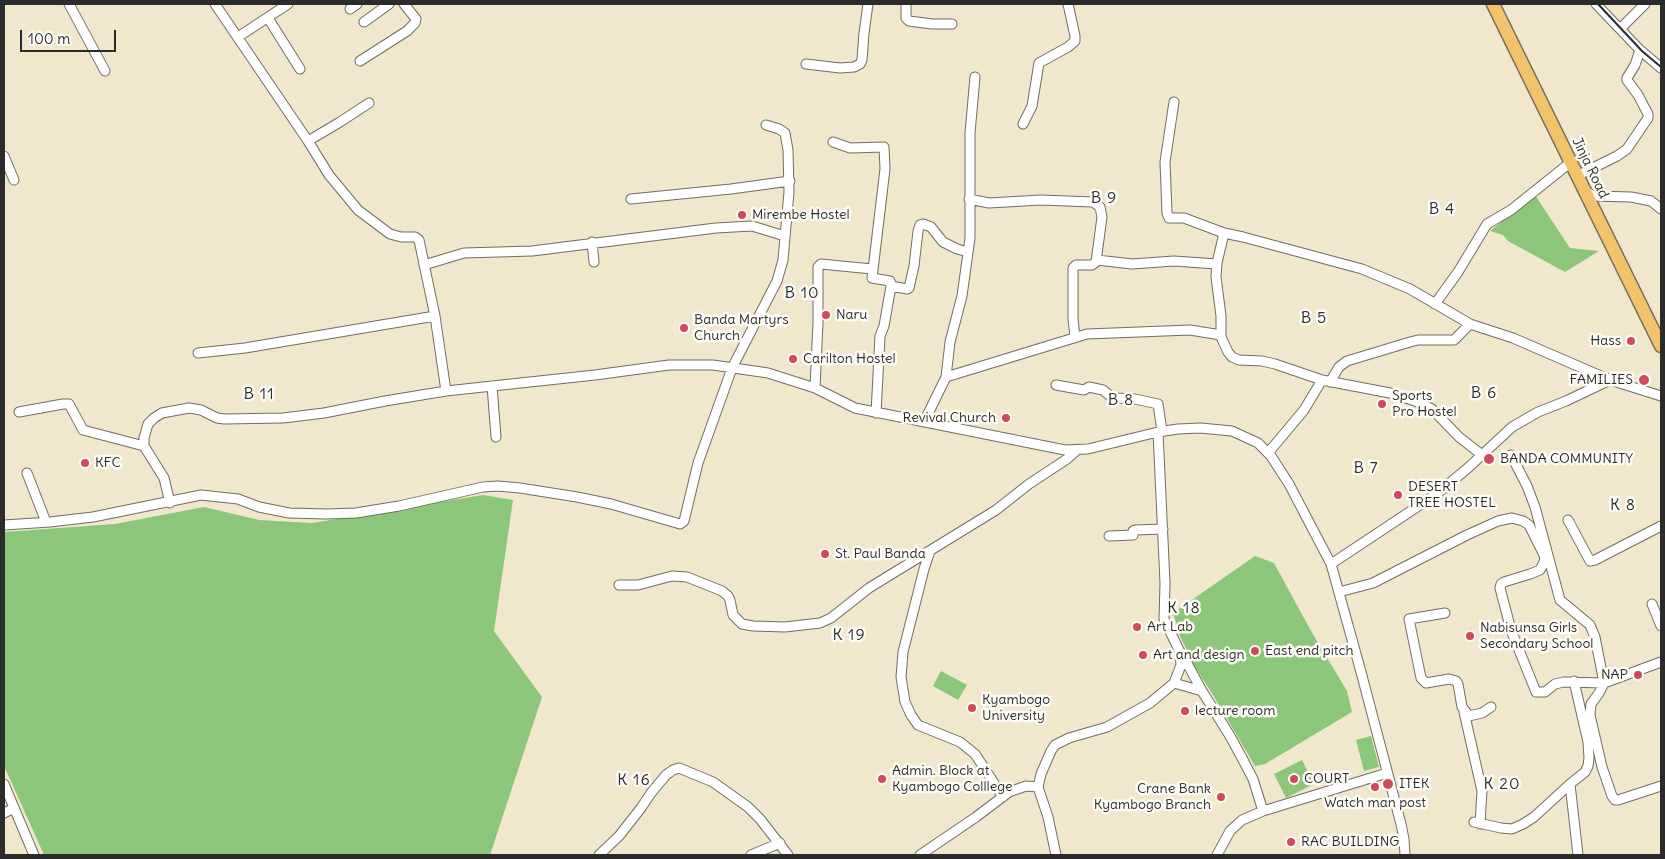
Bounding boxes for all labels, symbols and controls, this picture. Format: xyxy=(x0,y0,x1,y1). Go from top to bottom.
scale bar xyxy=(22,20,119,52)
text: 100 m xyxy=(28,29,70,48)
street label: Jinja Road xyxy=(1568,135,1612,201)
district label: B 9 xyxy=(1090,188,1118,208)
district label: B 4 xyxy=(1428,199,1456,219)
place label: Mirembe Hostel xyxy=(752,207,850,223)
marker: Mirembe Hostel xyxy=(736,209,748,221)
district label: B 10 xyxy=(784,283,820,303)
place label: Naru xyxy=(836,307,867,323)
district label: B 5 xyxy=(1300,308,1328,328)
marker: Naru xyxy=(820,309,832,321)
place label: Banda Martyrs Church xyxy=(694,312,789,344)
marker: Banda Martyrs Church xyxy=(678,322,690,334)
place label: Hass xyxy=(1590,333,1621,349)
marker: Hass xyxy=(1625,335,1637,347)
place label: Carilton Hostel xyxy=(803,351,896,367)
marker: Carilton Hostel xyxy=(787,353,799,365)
place label: FAMILIES xyxy=(1570,372,1633,388)
marker: FAMILIES xyxy=(1637,373,1651,387)
district label: B 6 xyxy=(1470,383,1498,403)
district label: B 11 xyxy=(243,384,275,404)
place label: Sports Pro Hostel xyxy=(1392,388,1457,421)
district label: B 8 xyxy=(1107,390,1135,410)
marker: Sports Pro Hostel xyxy=(1376,398,1388,410)
place label: Revival Church xyxy=(903,410,996,426)
marker: Revival Church xyxy=(1000,412,1012,424)
place label: BANDA COMMUNITY xyxy=(1500,451,1633,467)
marker: BANDA COMMUNITY xyxy=(1482,452,1496,466)
place label: KFC xyxy=(95,455,121,471)
marker: KFC xyxy=(79,457,91,469)
district label: B 7 xyxy=(1353,458,1379,478)
place label: DESERT TREE HOSTEL xyxy=(1408,479,1496,512)
marker: DESERT TREE HOSTEL xyxy=(1392,489,1404,501)
district label: K 8 xyxy=(1610,495,1636,515)
place label: St. Paul Banda xyxy=(835,546,926,562)
marker: St. Paul Banda xyxy=(819,548,831,560)
district label: K 18 xyxy=(1167,598,1201,618)
place label: Art Lab xyxy=(1147,619,1193,635)
place label: Nabisunsa Girls Secondary School xyxy=(1480,620,1593,652)
marker: Art Lab xyxy=(1131,621,1143,633)
district label: K 19 xyxy=(832,625,866,645)
marker: Nabisunsa Girls Secondary School xyxy=(1464,630,1476,642)
place label: East end pitch xyxy=(1265,643,1354,659)
marker: East end pitch xyxy=(1249,645,1261,657)
place label: Art and design xyxy=(1153,647,1245,663)
marker: Art and design xyxy=(1137,649,1149,661)
place label: NAP xyxy=(1601,667,1628,683)
marker: NAP xyxy=(1632,669,1644,681)
place label: Kyambogo University xyxy=(982,692,1050,724)
marker: Kyambogo University xyxy=(966,702,978,714)
place label: lecture room xyxy=(1195,703,1275,719)
marker: lecture room xyxy=(1179,705,1191,717)
place label: Admin. Block at Kyambogo Colllege xyxy=(892,763,1013,796)
district label: K 16 xyxy=(617,770,651,790)
place label: COURT xyxy=(1304,771,1349,787)
marker: Admin. Block at Kyambogo Colllege xyxy=(876,773,888,785)
marker: COURT xyxy=(1288,773,1300,785)
district label: K 20 xyxy=(1483,774,1521,794)
place label: ITEK xyxy=(1399,776,1429,792)
marker: ITEK xyxy=(1381,777,1395,791)
place label: Crane Bank Kyambogo Branch xyxy=(1094,781,1211,814)
marker: Watch man post xyxy=(1369,781,1381,793)
marker: Crane Bank Kyambogo Branch xyxy=(1215,791,1227,803)
place label: Watch man post xyxy=(1324,795,1426,811)
place label: RAC BUILDING xyxy=(1301,834,1399,850)
marker: RAC BUILDING xyxy=(1285,836,1297,848)

